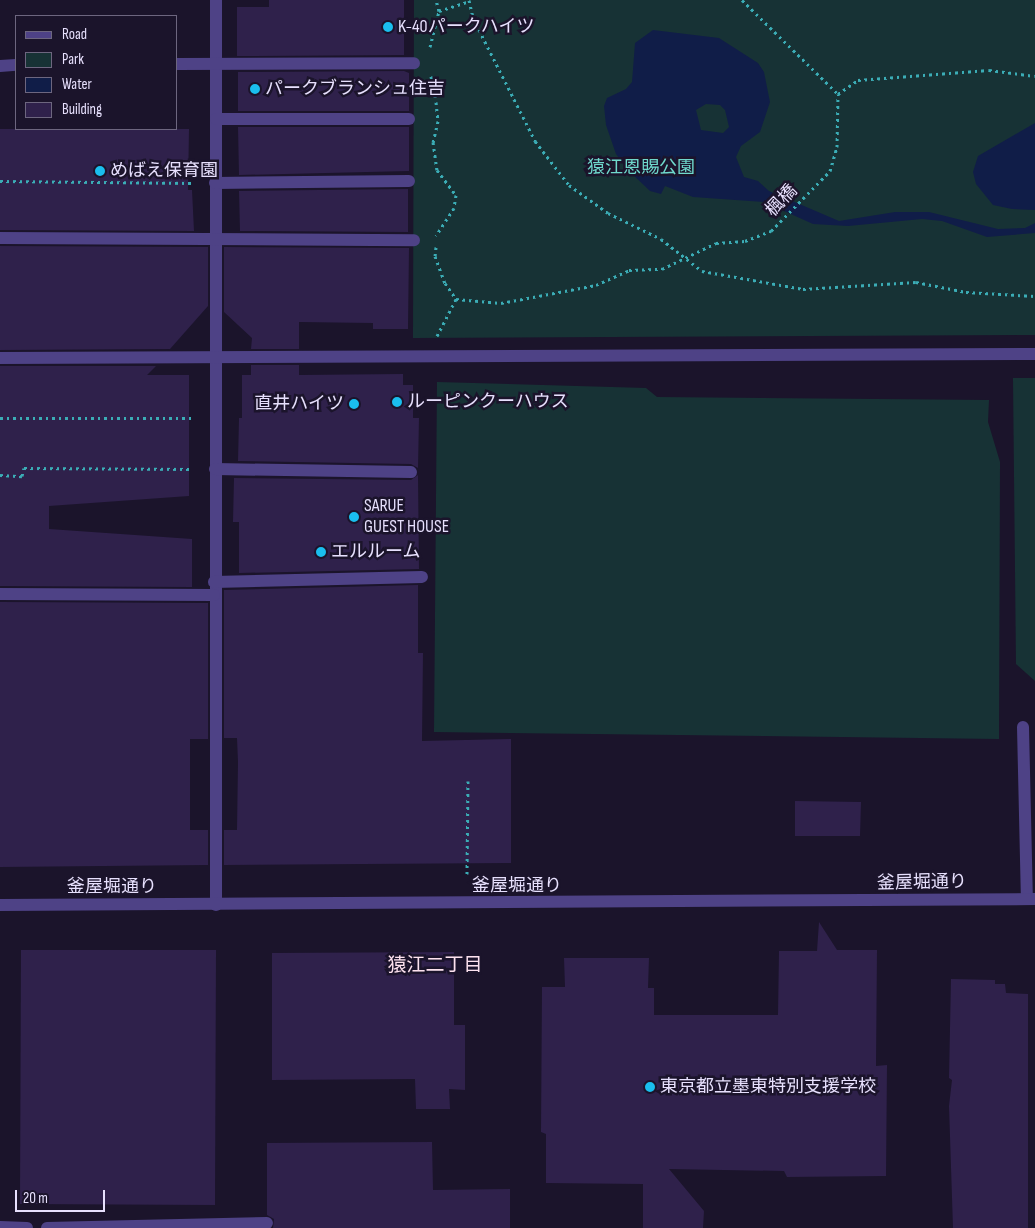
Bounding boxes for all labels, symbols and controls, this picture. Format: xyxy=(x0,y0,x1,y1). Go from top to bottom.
legend xyxy=(15,15,178,130)
place label: K-40パークハイツ xyxy=(398,16,536,38)
marker: K-40パークハイツ xyxy=(382,21,394,33)
text: Road xyxy=(62,25,87,44)
text: Park xyxy=(62,50,84,69)
text: Water xyxy=(62,75,92,94)
place label: パークブランシュ住吉 xyxy=(265,78,445,100)
marker: パークブランシュ住吉 xyxy=(249,83,261,95)
text: Building xyxy=(62,100,102,119)
park label: 猿江恩賜公園 xyxy=(587,157,695,179)
place label: めばえ保育園 xyxy=(110,160,218,182)
marker: めばえ保育園 xyxy=(94,165,106,177)
street label: 楓橋 xyxy=(762,181,802,221)
place label: ルーピンクーハウス xyxy=(407,391,569,413)
place label: 直井ハイツ xyxy=(254,393,344,415)
marker: ルーピンクーハウス xyxy=(391,396,403,408)
marker: 直井ハイツ xyxy=(348,398,360,410)
place label: SARUE GUEST HOUSE xyxy=(364,496,449,538)
marker: SARUE GUEST HOUSE xyxy=(348,511,360,523)
place label: エルルーム xyxy=(331,541,421,563)
marker: エルルーム xyxy=(315,546,327,558)
street label: 釜屋堀通り xyxy=(877,871,967,895)
street label: 釜屋堀通り xyxy=(472,875,562,897)
street label: 釜屋堀通り xyxy=(67,876,157,898)
district label: 猿江二丁目 xyxy=(388,955,482,977)
place label: 東京都立墨東特別支援学校 xyxy=(660,1076,876,1098)
marker: 東京都立墨東特別支援学校 xyxy=(644,1081,656,1093)
scale bar xyxy=(18,1180,108,1212)
text: 20 m xyxy=(23,1189,48,1208)

